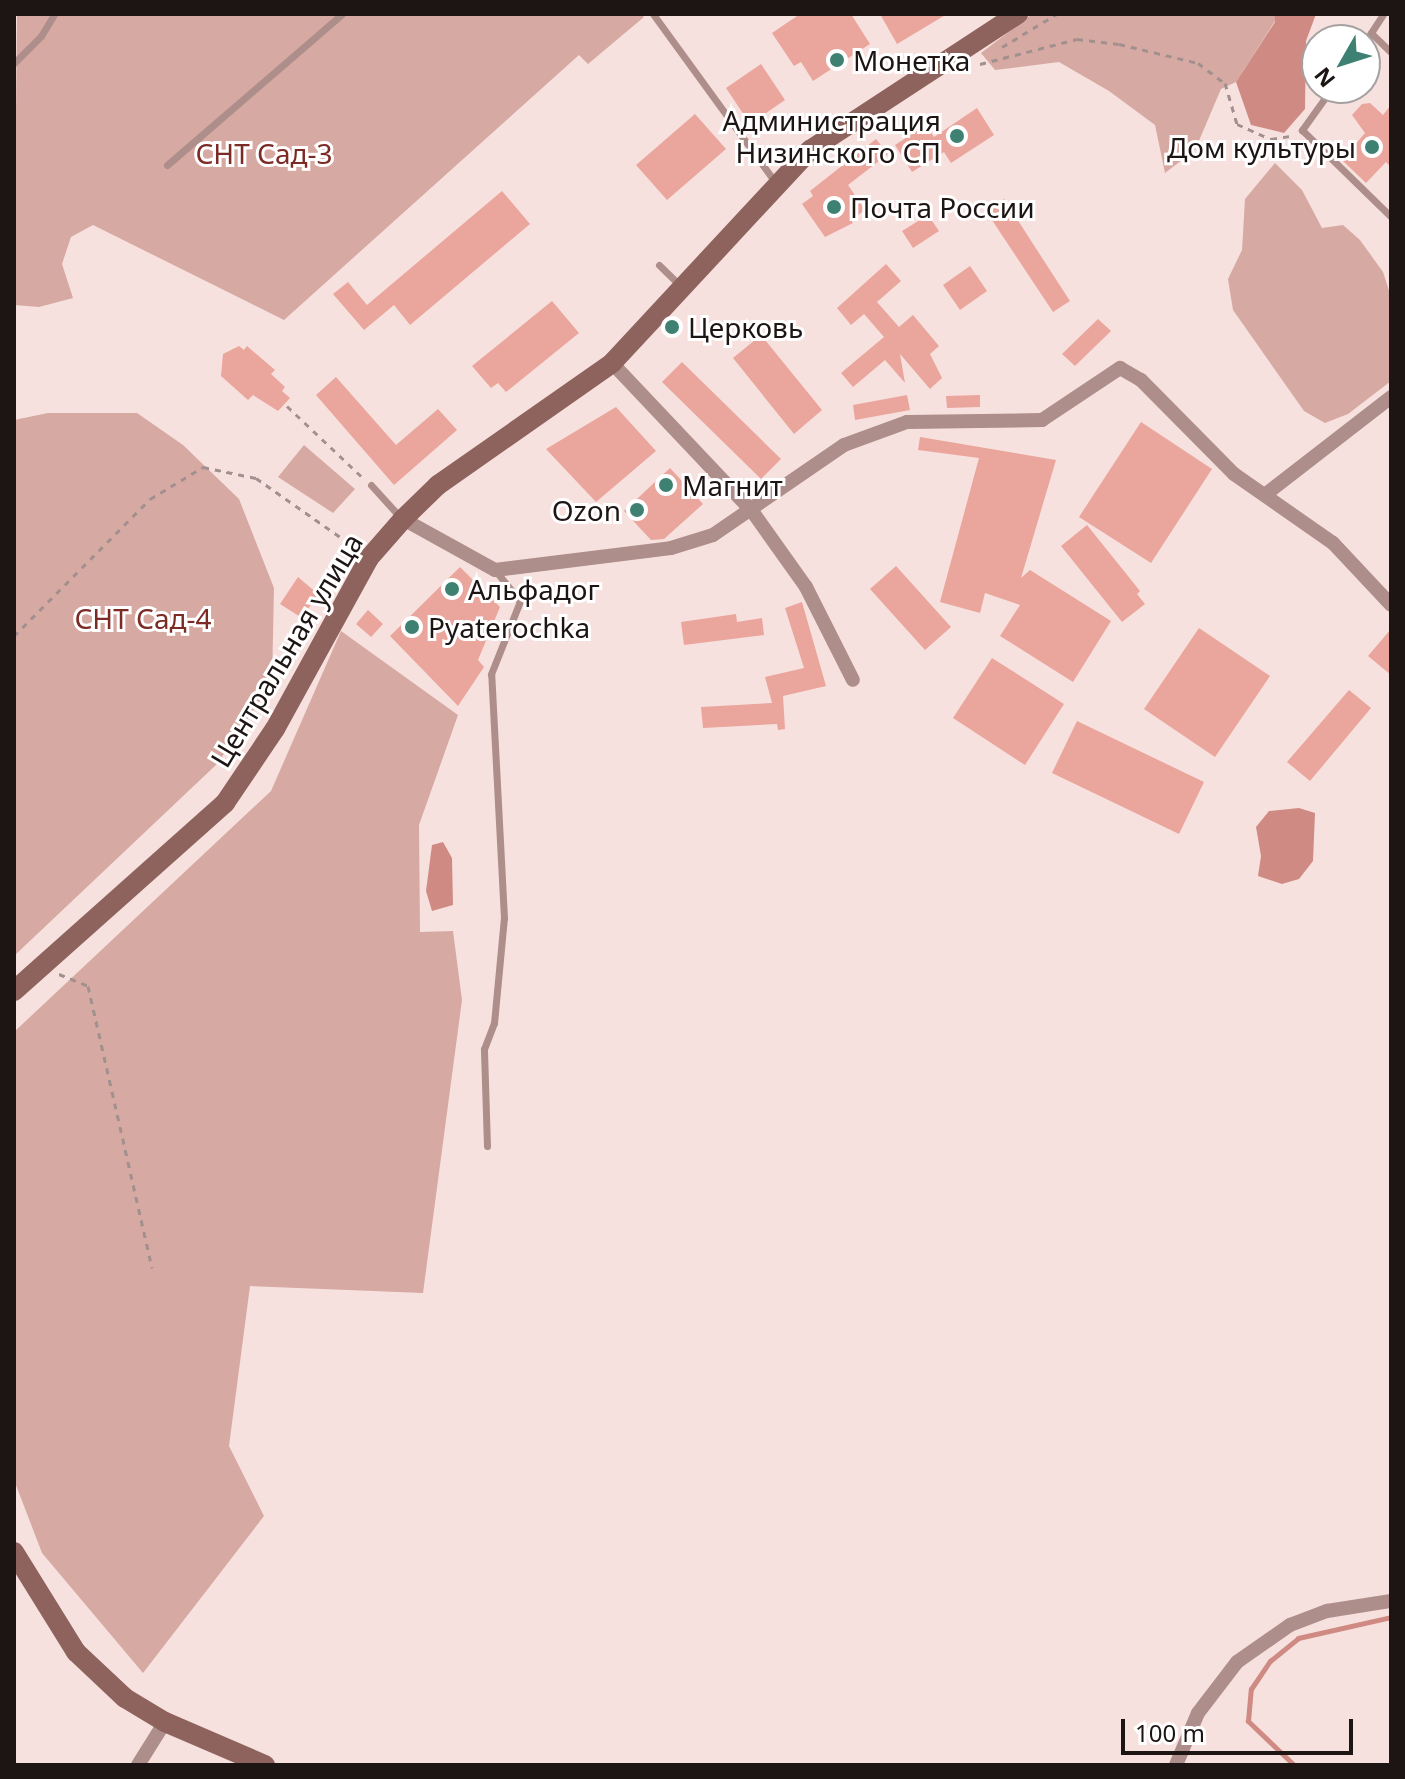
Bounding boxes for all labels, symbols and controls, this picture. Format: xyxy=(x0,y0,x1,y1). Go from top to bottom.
north arrow xyxy=(1301,24,1381,104)
place label: Монетка xyxy=(853,43,970,77)
marker: Монетка xyxy=(828,51,846,69)
text: N xyxy=(1307,61,1341,94)
place label: Администрация Низинского СП xyxy=(723,103,941,169)
marker: Администрация Низинского СП xyxy=(948,127,966,145)
place label: Дом культуры xyxy=(1167,130,1356,164)
park label: СНТ Сад-3 xyxy=(195,136,333,170)
marker: Дом культуры xyxy=(1363,138,1381,156)
place label: Почта России xyxy=(850,190,1035,224)
marker: Почта России xyxy=(825,198,843,216)
place label: Церковь xyxy=(688,310,803,344)
marker: Церковь xyxy=(663,318,681,336)
place label: Магнит xyxy=(682,468,783,502)
marker: Магнит xyxy=(657,476,675,494)
place label: Ozon xyxy=(552,493,621,527)
marker: Ozon xyxy=(628,501,646,519)
street label: Центральная улица xyxy=(203,527,369,773)
place label: Альфадог xyxy=(468,572,600,606)
marker: Альфадог xyxy=(443,580,461,598)
park label: СНТ Сад-4 xyxy=(74,601,212,635)
place label: Pyaterochka xyxy=(428,610,590,644)
marker: Pyaterochka xyxy=(403,618,421,636)
scale bar xyxy=(1125,1703,1357,1753)
text: 100 m xyxy=(1135,1716,1205,1749)

